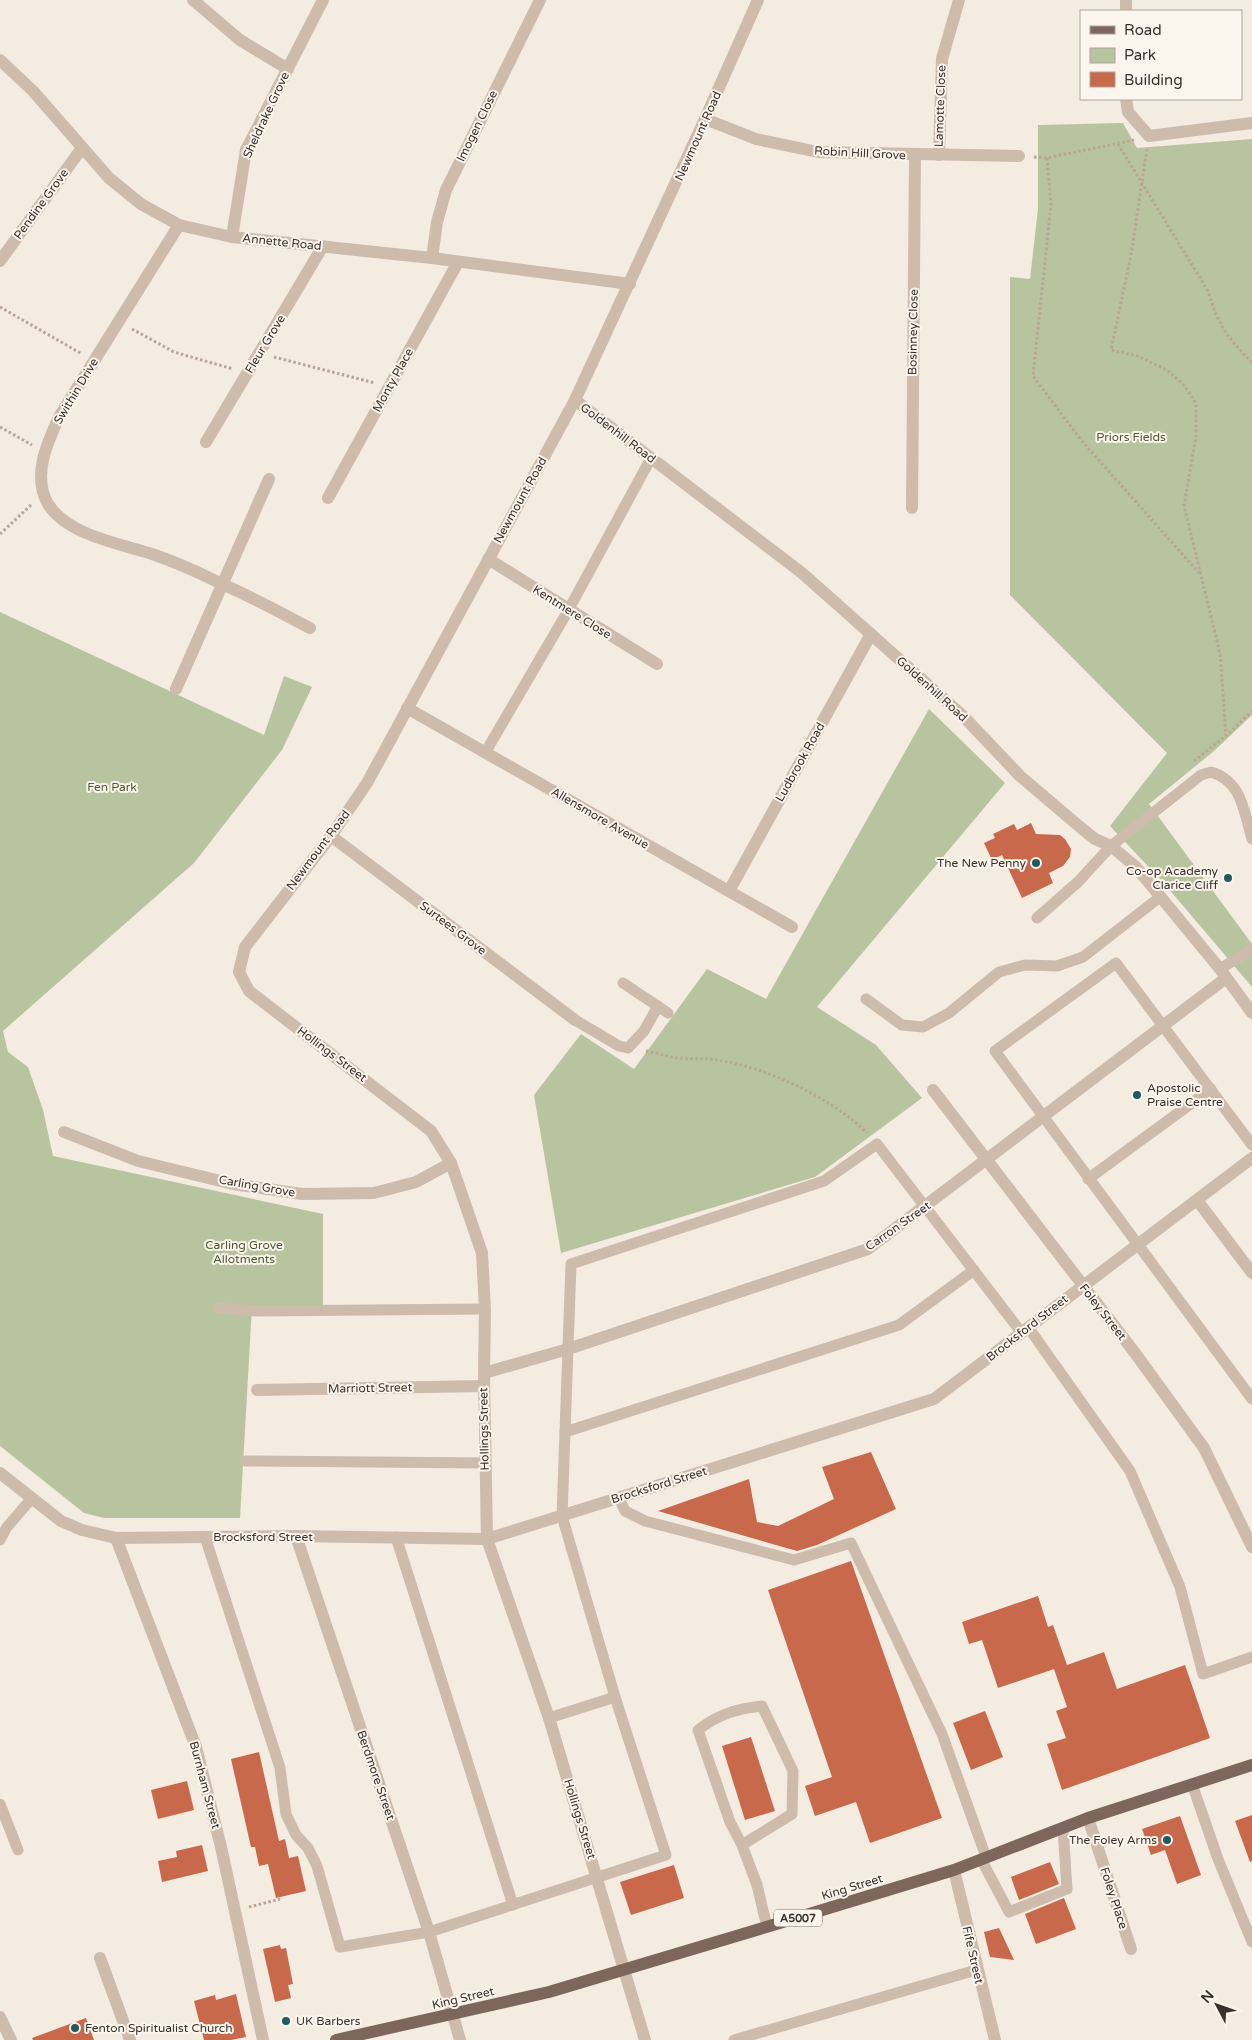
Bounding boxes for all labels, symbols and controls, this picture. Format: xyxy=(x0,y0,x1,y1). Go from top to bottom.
legend xyxy=(1080,10,1242,100)
text: Road xyxy=(1124,21,1162,39)
text: Park xyxy=(1124,46,1156,64)
street label: Lamotte Close xyxy=(932,65,948,147)
street label: Sheldrake Grove xyxy=(240,70,292,160)
text: Building xyxy=(1124,71,1183,89)
street label: Imogen Close xyxy=(454,88,500,164)
street label: Newmount Road xyxy=(672,89,724,183)
street label: Robin Hill Grove xyxy=(814,144,906,162)
street label: Pendine Grove xyxy=(11,166,71,242)
street label: Annette Road xyxy=(242,231,322,253)
street label: Bosinney Close xyxy=(905,288,921,375)
street label: Fleur Grove xyxy=(242,312,288,376)
street label: Monty Place xyxy=(370,345,416,414)
street label: Swithin Drive xyxy=(51,355,101,426)
street label: Goldenhill Road xyxy=(578,400,658,466)
park label: Priors Fields xyxy=(1096,430,1166,444)
street label: Newmount Road xyxy=(491,454,549,546)
street label: Kentmere Close xyxy=(530,582,614,642)
street label: Goldenhill Road xyxy=(894,653,970,725)
street label: Ludbrook Road xyxy=(772,720,828,804)
park label: Fen Park xyxy=(87,780,137,794)
street label: Allensmore Avenue xyxy=(549,784,651,852)
street label: Newmount Road xyxy=(283,807,353,893)
place label: The New Penny xyxy=(937,856,1027,870)
marker: The New Penny xyxy=(1030,857,1042,869)
place label: Co-op Academy Clarice Cliff xyxy=(1126,864,1219,892)
marker: Co-op Academy Clarice Cliff xyxy=(1222,872,1234,884)
street label: Surtees Grove xyxy=(417,898,489,958)
street label: Hollings Street xyxy=(295,1023,370,1085)
place label: Apostolic Praise Centre xyxy=(1147,1081,1223,1109)
marker: Apostolic Praise Centre xyxy=(1131,1089,1143,1101)
street label: Carling Grove xyxy=(218,1172,297,1200)
street label: Carron Street xyxy=(863,1198,934,1254)
park label: Carling Grove Allotments xyxy=(205,1238,283,1266)
street label: Foley Street xyxy=(1077,1281,1130,1343)
street label: Brocksford Street xyxy=(983,1292,1071,1364)
street label: Marriott Street xyxy=(328,1380,413,1396)
street label: Hollings Street xyxy=(476,1387,492,1471)
street label: Brocksford Street xyxy=(609,1464,709,1506)
street label: Brocksford Street xyxy=(213,1530,313,1544)
street label: Berdmore Street xyxy=(354,1728,398,1822)
street label: Burnham Street xyxy=(187,1740,224,1831)
street label: Hollings Street xyxy=(561,1777,599,1861)
place label: The Foley Arms xyxy=(1069,1833,1157,1847)
marker: The Foley Arms xyxy=(1161,1834,1173,1846)
street label: Foley Place xyxy=(1097,1865,1131,1931)
street label: King Street xyxy=(820,1871,885,1903)
road number: A5007 xyxy=(774,1910,822,1926)
street label: Fife Street xyxy=(960,1925,987,1986)
north arrow xyxy=(1192,1980,1242,2030)
street label: King Street xyxy=(431,1984,496,2012)
text: N xyxy=(1197,1987,1218,2007)
place label: UK Barbers xyxy=(296,2014,361,2028)
marker: UK Barbers xyxy=(280,2015,292,2027)
place label: Fenton Spiritualist Church xyxy=(85,2021,233,2035)
marker: Fenton Spiritualist Church xyxy=(69,2022,81,2034)

